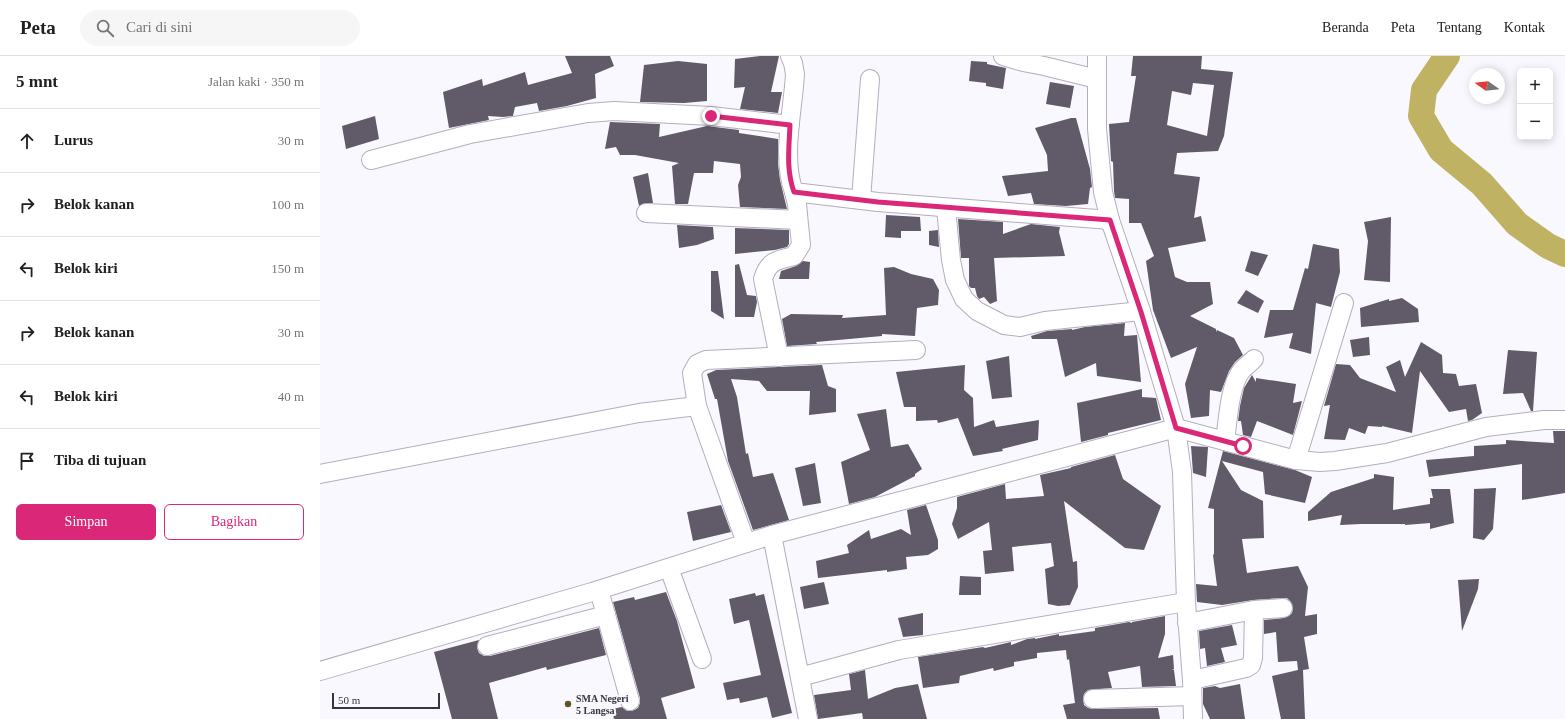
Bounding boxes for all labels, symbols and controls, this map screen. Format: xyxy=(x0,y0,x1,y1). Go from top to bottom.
search box xyxy=(80,10,360,46)
text: Peta xyxy=(20,17,56,38)
icon: search xyxy=(94,17,116,39)
text: Cari di sini xyxy=(126,19,193,35)
text: Beranda xyxy=(1322,20,1369,35)
text: Peta xyxy=(1391,20,1415,35)
text: Tentang xyxy=(1437,20,1482,35)
text: Kontak xyxy=(1504,20,1545,35)
north arrow xyxy=(1469,68,1505,104)
map controls xyxy=(1517,68,1553,140)
button: + xyxy=(1517,68,1553,104)
text: 5 mnt xyxy=(16,72,58,91)
text: Jalan kaki · 350 m xyxy=(208,74,304,89)
button: − xyxy=(1517,104,1553,140)
route end xyxy=(702,107,720,125)
icon: ahead xyxy=(16,130,38,152)
text: Lurus xyxy=(54,132,93,148)
text: 30 m xyxy=(278,133,304,148)
icon: right xyxy=(16,194,38,216)
text: Belok kanan xyxy=(54,196,134,212)
text: 100 m xyxy=(271,197,304,212)
icon: left xyxy=(16,258,38,280)
text: Belok kiri xyxy=(54,260,118,276)
text: 150 m xyxy=(271,261,304,276)
icon: right xyxy=(16,322,38,344)
text: Belok kanan xyxy=(54,324,134,340)
text: 30 m xyxy=(278,325,304,340)
icon: left xyxy=(16,386,38,408)
text: Belok kiri xyxy=(54,388,118,404)
text: 40 m xyxy=(278,389,304,404)
route start xyxy=(1234,437,1252,455)
icon: arrive xyxy=(16,450,38,472)
text: Tiba di tujuan xyxy=(54,452,146,468)
button: Simpan xyxy=(16,504,156,540)
button: Bagikan xyxy=(164,504,304,540)
scale bar xyxy=(332,691,440,710)
place label: SMA Negeri 5 Langsa xyxy=(576,693,629,716)
text: 50 m xyxy=(338,694,360,706)
marker: SMA Negeri 5 Langsa xyxy=(563,699,573,709)

